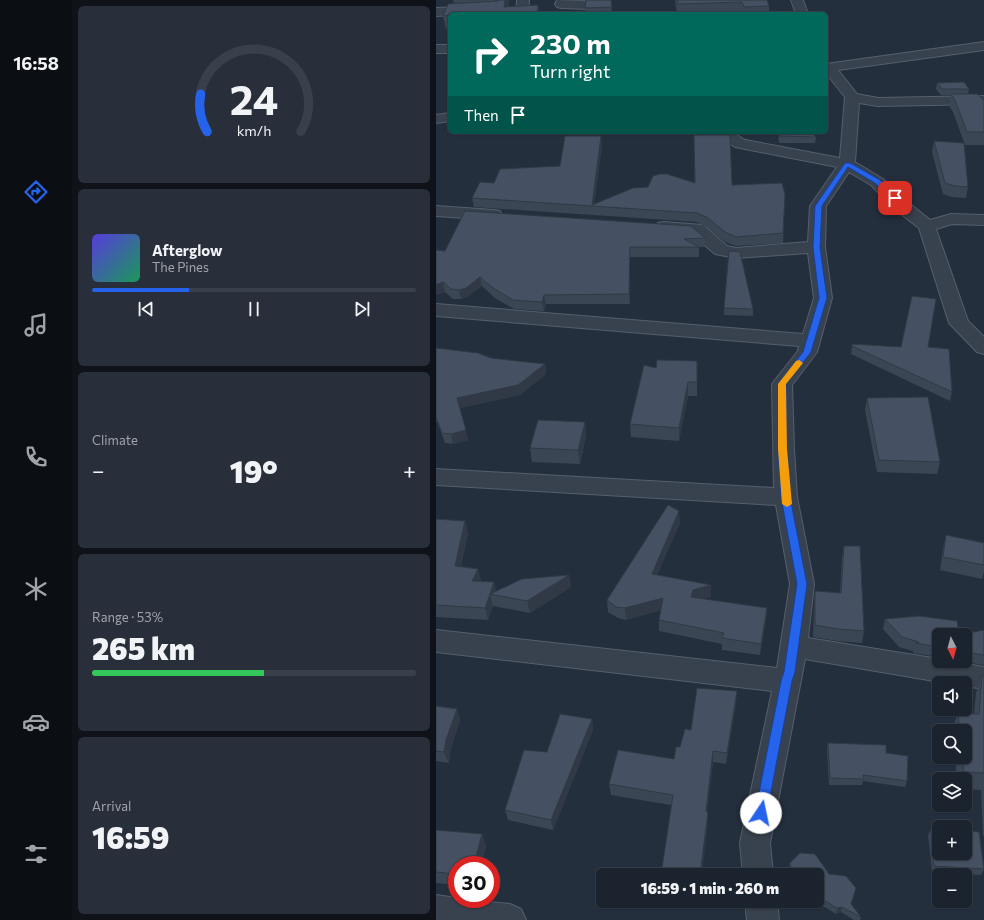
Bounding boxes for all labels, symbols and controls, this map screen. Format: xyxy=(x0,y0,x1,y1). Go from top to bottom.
text: 230 m xyxy=(530,26,611,60)
icon: right xyxy=(464,28,516,80)
text: 16:58 xyxy=(13,52,59,74)
text: Turn right xyxy=(530,60,610,82)
text: 24 xyxy=(230,73,278,124)
icon: arrive xyxy=(507,104,529,126)
text: Then xyxy=(464,106,499,124)
text: km/h xyxy=(237,121,271,139)
icon: directions xyxy=(22,178,50,206)
pin xyxy=(878,181,912,215)
icon: arrive xyxy=(884,187,906,209)
text: Afterglow xyxy=(152,241,222,259)
text: The Pines xyxy=(152,259,209,275)
icon: previous xyxy=(135,298,157,320)
icon: pause xyxy=(243,298,265,320)
icon: next xyxy=(351,298,373,320)
icon: music xyxy=(22,311,50,339)
text: Climate xyxy=(92,432,138,448)
icon: phone xyxy=(22,443,50,471)
text: 19° xyxy=(230,452,278,489)
text: − xyxy=(92,457,105,484)
text: + xyxy=(403,457,416,484)
icon: climate xyxy=(22,575,50,603)
text: Range · 53% xyxy=(92,609,163,625)
north arrow xyxy=(932,628,972,668)
map controls xyxy=(932,628,972,908)
text: 265 km xyxy=(92,629,195,666)
button: sound xyxy=(932,676,972,716)
icon: car xyxy=(22,708,50,736)
button: search xyxy=(932,724,972,764)
button: layers xyxy=(932,772,972,812)
position arrow xyxy=(740,792,782,834)
text: Arrival xyxy=(92,798,131,814)
text: 16:59 xyxy=(92,818,169,855)
button: + xyxy=(932,820,972,860)
icon: filters xyxy=(22,840,50,868)
speed limit sign: 30 xyxy=(448,856,500,908)
button: − xyxy=(932,868,972,908)
text: 16:59 · 1 min · 260 m xyxy=(641,879,779,897)

